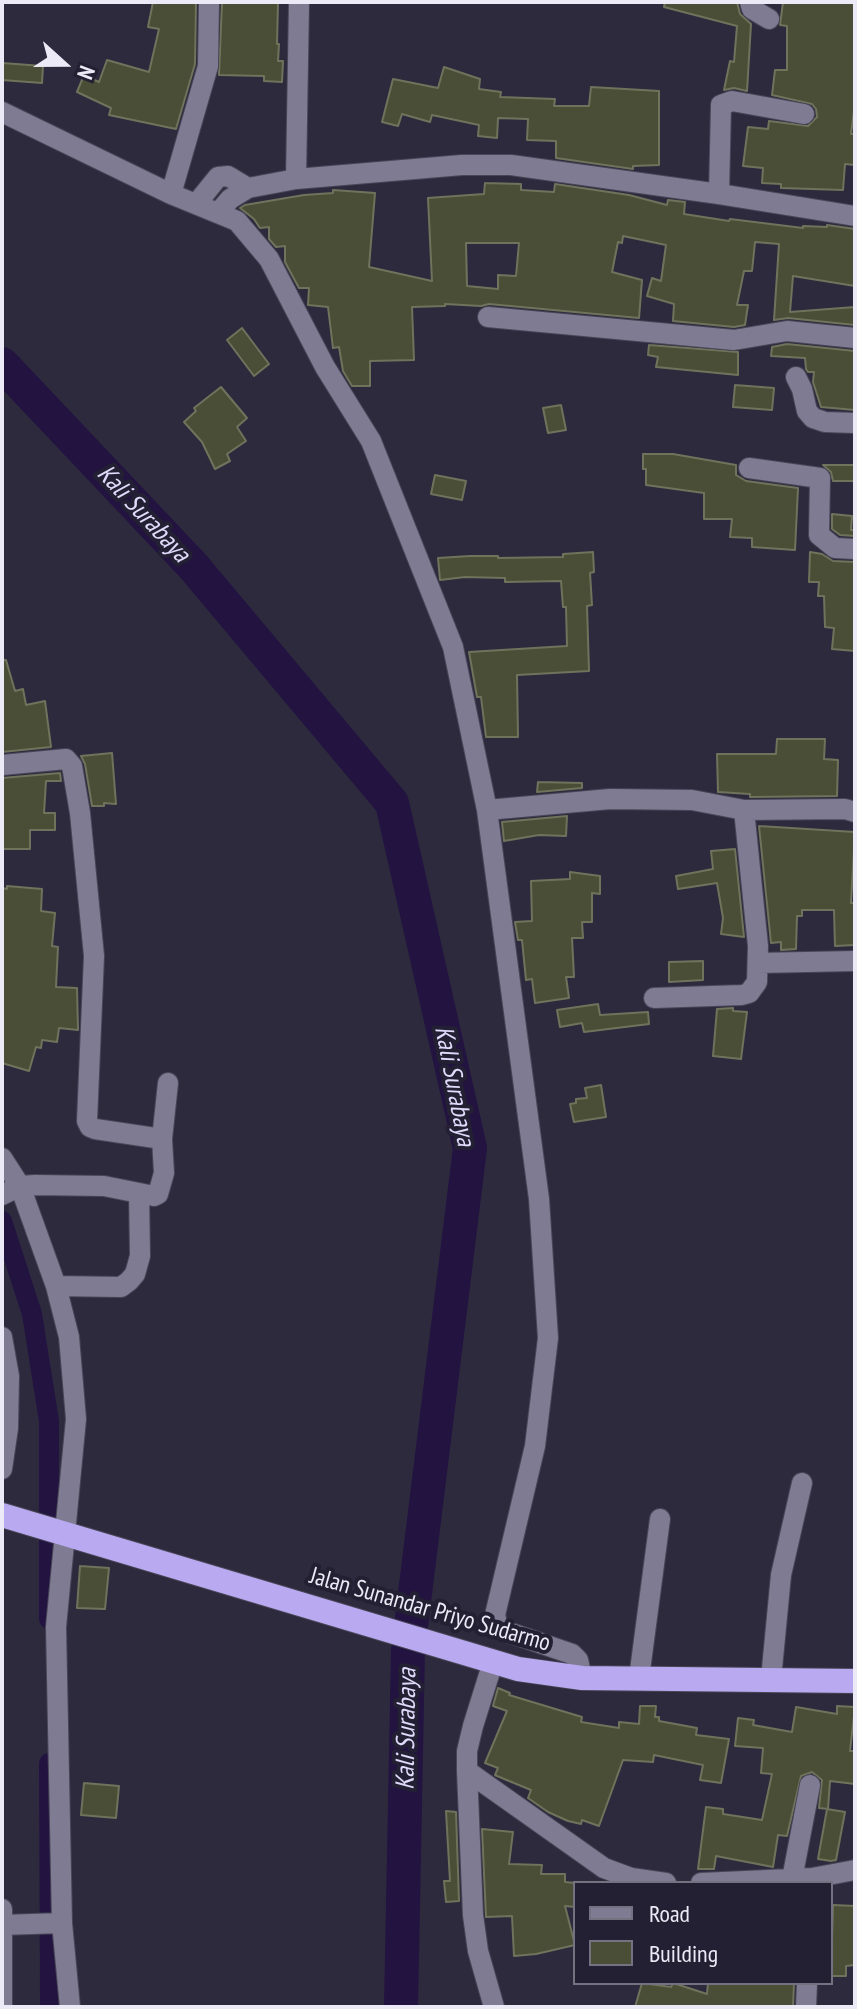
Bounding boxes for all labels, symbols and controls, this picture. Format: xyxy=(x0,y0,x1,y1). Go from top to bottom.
north arrow xyxy=(24,24,104,104)
text: N xyxy=(71,62,102,83)
water label: Kali Surabaya xyxy=(90,459,196,569)
water label: Kali Surabaya xyxy=(427,1023,481,1149)
street label: Jalan Sunandar Priyo Sudarmo xyxy=(306,1562,554,1658)
water label: Kali Surabaya xyxy=(390,1668,424,1790)
legend xyxy=(573,1881,833,1985)
text: Road xyxy=(649,1898,690,1929)
text: Building xyxy=(649,1938,718,1969)

